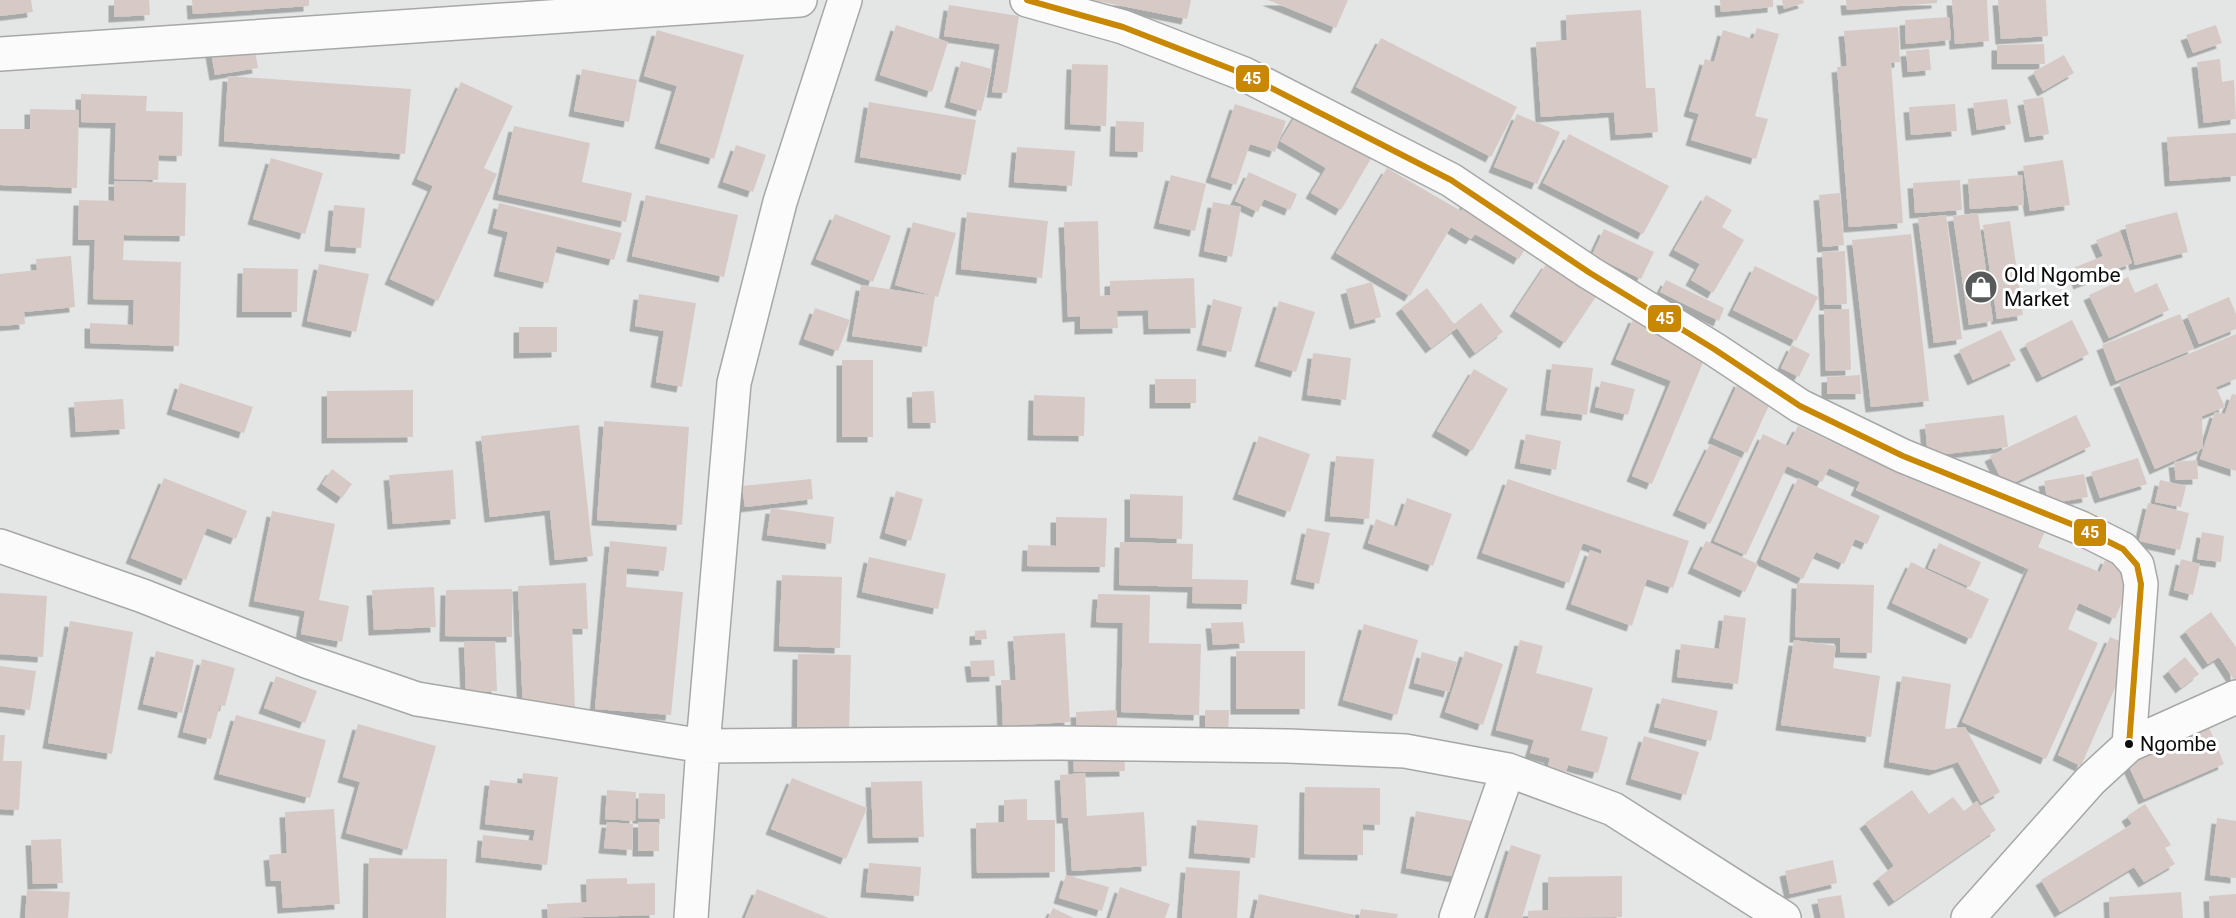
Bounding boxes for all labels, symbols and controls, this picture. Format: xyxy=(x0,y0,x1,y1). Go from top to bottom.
line badge: 45 xyxy=(1235,64,1270,93)
text: 45 xyxy=(1243,69,1261,88)
place label: Old Ngombe Market xyxy=(2004,263,2121,311)
shop icon: Old Ngombe Market xyxy=(1963,269,1999,305)
line badge: 45 xyxy=(1647,304,1682,333)
text: 45 xyxy=(1656,309,1674,328)
line badge: 45 xyxy=(2073,518,2107,547)
text: 45 xyxy=(2081,523,2099,542)
place label: Ngombe xyxy=(2140,732,2216,756)
marker: Ngombe xyxy=(2123,738,2135,750)

